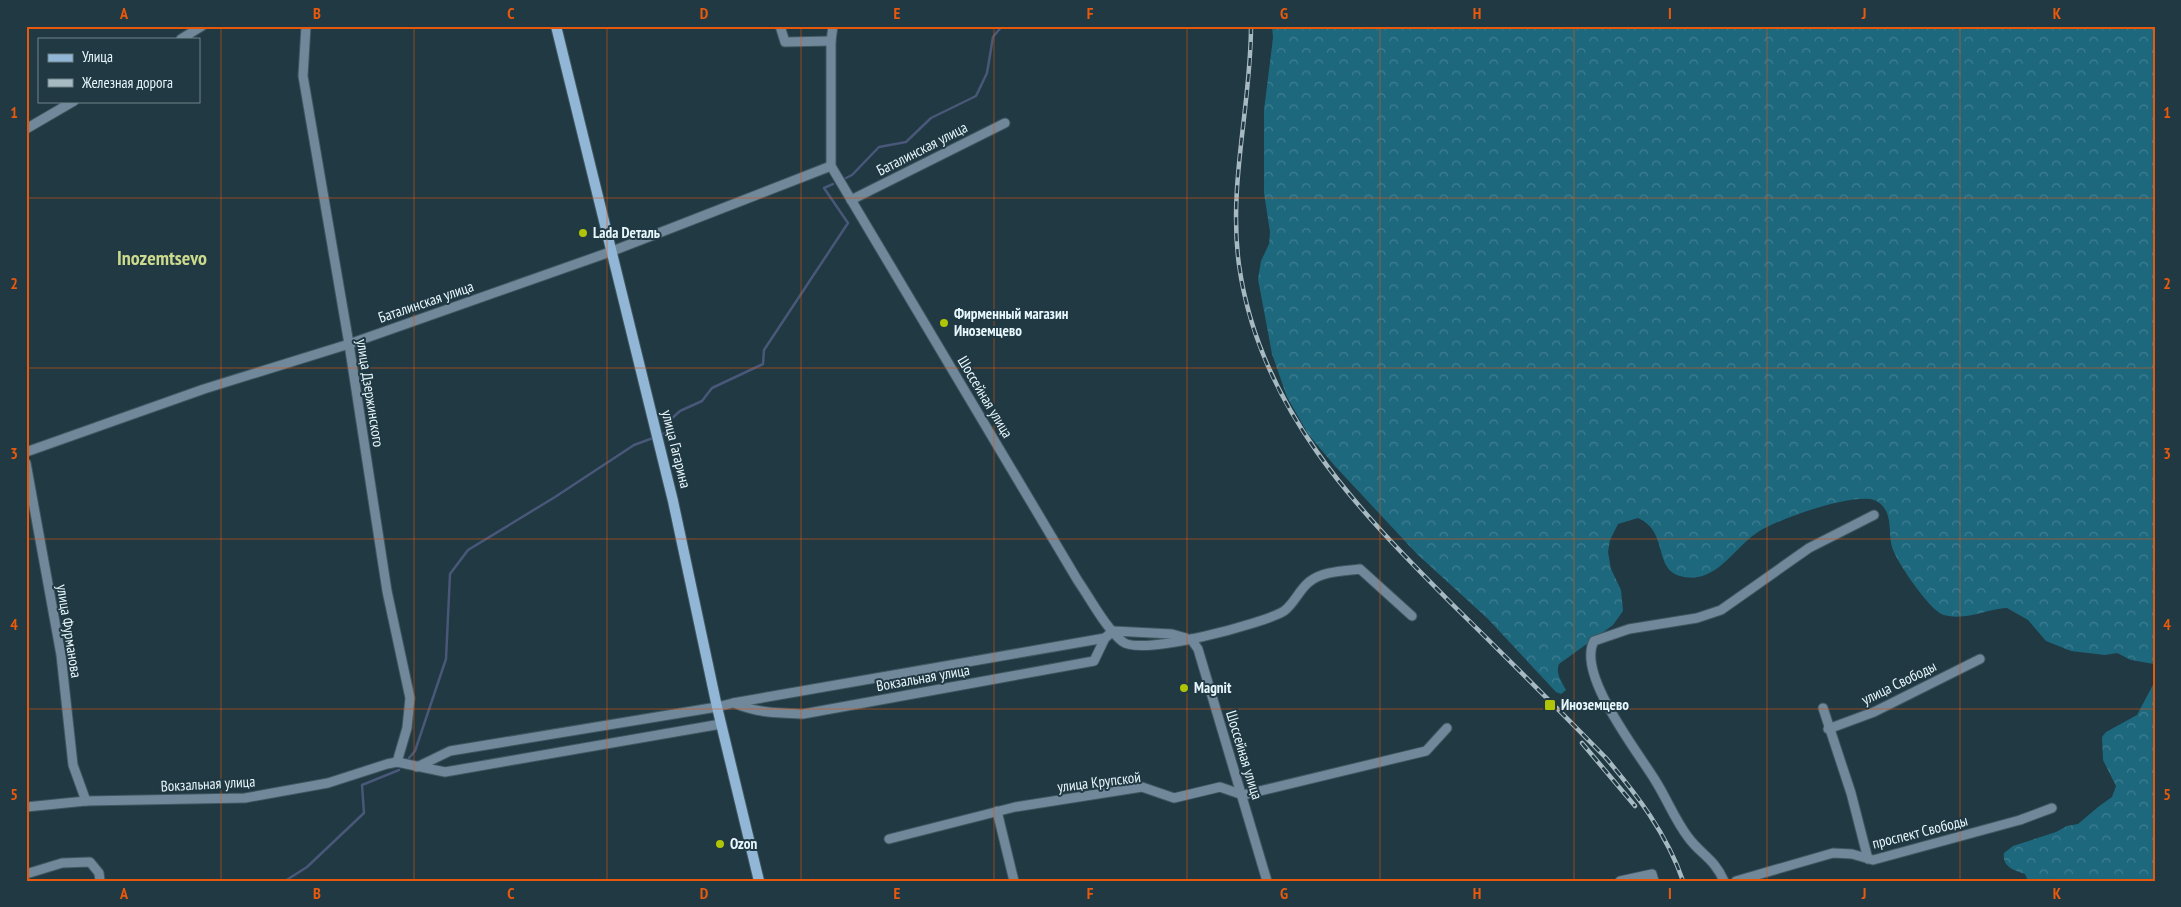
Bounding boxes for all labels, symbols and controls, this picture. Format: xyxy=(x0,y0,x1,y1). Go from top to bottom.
text: A xyxy=(119,3,129,23)
text: B xyxy=(313,3,321,23)
text: C xyxy=(507,3,515,23)
text: D xyxy=(700,3,709,23)
text: E xyxy=(894,3,901,23)
text: F xyxy=(1087,3,1094,23)
text: G xyxy=(1280,3,1288,23)
text: H xyxy=(1473,3,1481,23)
text: I xyxy=(1668,3,1672,23)
text: J xyxy=(1861,3,1866,23)
text: K xyxy=(2053,3,2062,23)
legend xyxy=(38,38,200,102)
text: Улица xyxy=(82,47,113,66)
text: Железная дорога xyxy=(81,73,173,92)
text: 1 xyxy=(10,102,18,122)
text: 1 xyxy=(2163,102,2171,122)
street label: Баталинская улица xyxy=(873,118,970,180)
place label: Lada Dеталь xyxy=(593,223,660,242)
marker: Lada Dеталь xyxy=(577,227,589,239)
district label: Inozemtsevo xyxy=(117,245,207,271)
text: 2 xyxy=(10,273,18,293)
text: 2 xyxy=(2163,273,2171,293)
street label: Баталинская улица xyxy=(376,276,476,327)
place label: Фирменный магазин Иноземцево xyxy=(954,304,1069,340)
marker: Фирменный магазин Иноземцево xyxy=(938,317,950,329)
street label: улица Дзержинского xyxy=(353,338,388,448)
street label: Шоссейная улица xyxy=(954,352,1017,441)
street label: улица Гагарина xyxy=(658,408,695,490)
text: 3 xyxy=(10,443,18,463)
text: 3 xyxy=(2163,443,2171,463)
street label: улица Фурманова xyxy=(53,583,86,679)
text: 4 xyxy=(10,614,18,634)
text: 4 xyxy=(2163,614,2171,634)
street label: улица Свободы xyxy=(1858,656,1939,709)
street label: Вокзальная улица xyxy=(875,660,971,695)
place label: Magnit xyxy=(1194,678,1232,697)
marker: Magnit xyxy=(1178,682,1190,694)
place label: Иноземцево xyxy=(1561,695,1629,714)
marker: Иноземцево xyxy=(1543,698,1557,712)
street label: Шоссейная улица xyxy=(1222,708,1267,802)
street label: улица Крупской xyxy=(1056,767,1142,796)
street label: Вокзальная улица xyxy=(160,772,256,795)
text: 5 xyxy=(10,784,18,804)
text: 5 xyxy=(2163,784,2171,804)
street label: проспект Свободы xyxy=(1870,810,1970,853)
place label: Ozon xyxy=(730,834,757,853)
marker: Ozon xyxy=(714,838,726,850)
text: A xyxy=(119,883,129,903)
text: B xyxy=(313,883,321,903)
text: C xyxy=(507,883,515,903)
text: D xyxy=(700,883,709,903)
text: E xyxy=(894,883,901,903)
text: F xyxy=(1087,883,1094,903)
text: G xyxy=(1280,883,1288,903)
text: H xyxy=(1473,883,1481,903)
text: I xyxy=(1668,883,1672,903)
text: J xyxy=(1861,883,1866,903)
text: K xyxy=(2053,883,2062,903)

